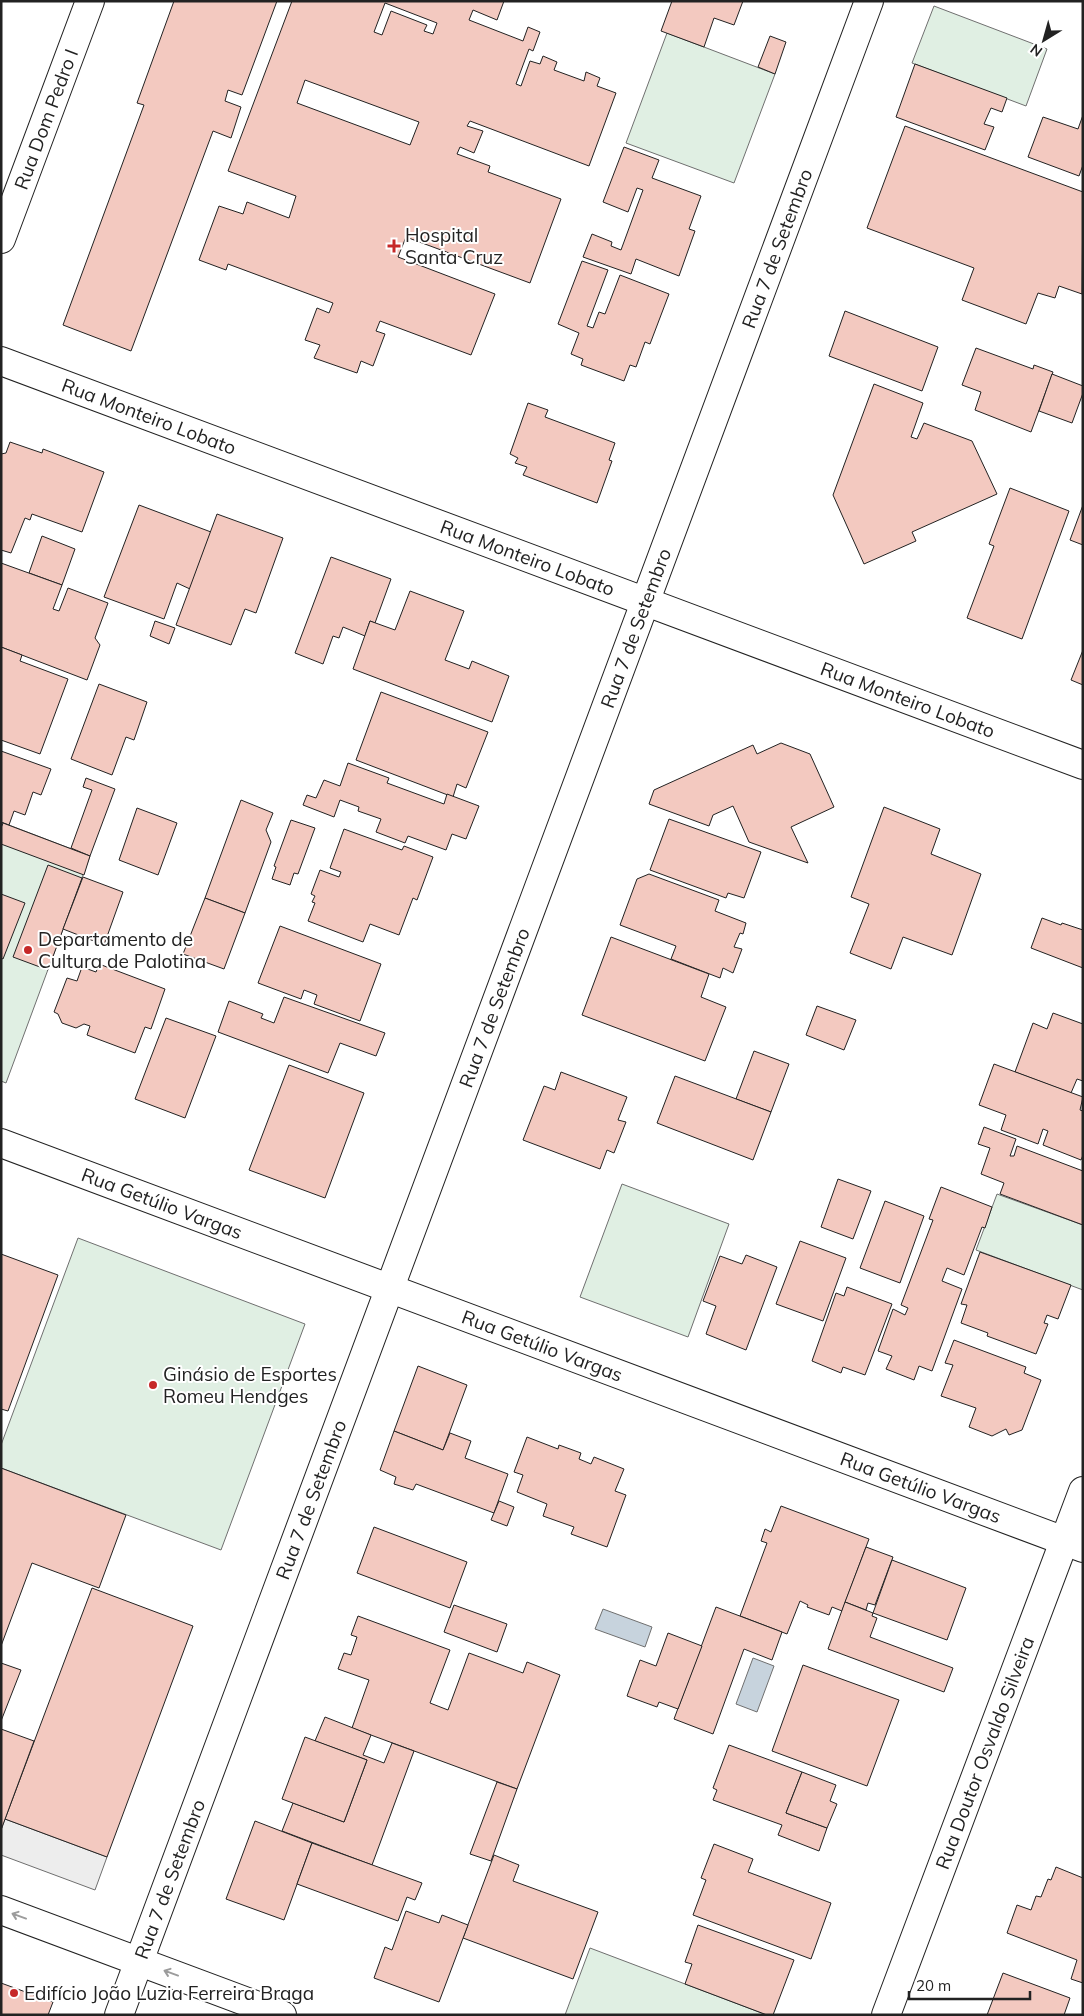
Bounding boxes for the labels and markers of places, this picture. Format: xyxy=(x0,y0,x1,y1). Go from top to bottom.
place label: Hospital Santa Cruz xyxy=(405,223,503,269)
marker: Hospital Santa Cruz xyxy=(387,239,401,253)
place label: Departamento de Cultura de Palotina xyxy=(38,927,206,973)
marker: Departamento de Cultura de Palotina xyxy=(22,944,34,956)
place label: Ginásio de Esportes Romeu Hendges xyxy=(163,1362,337,1408)
marker: Ginásio de Esportes Romeu Hendges xyxy=(147,1379,159,1391)
place label: Edifício João Luzia Ferreira Braga xyxy=(24,1981,314,2005)
marker: Edifício João Luzia Ferreira Braga xyxy=(8,1987,20,1999)

